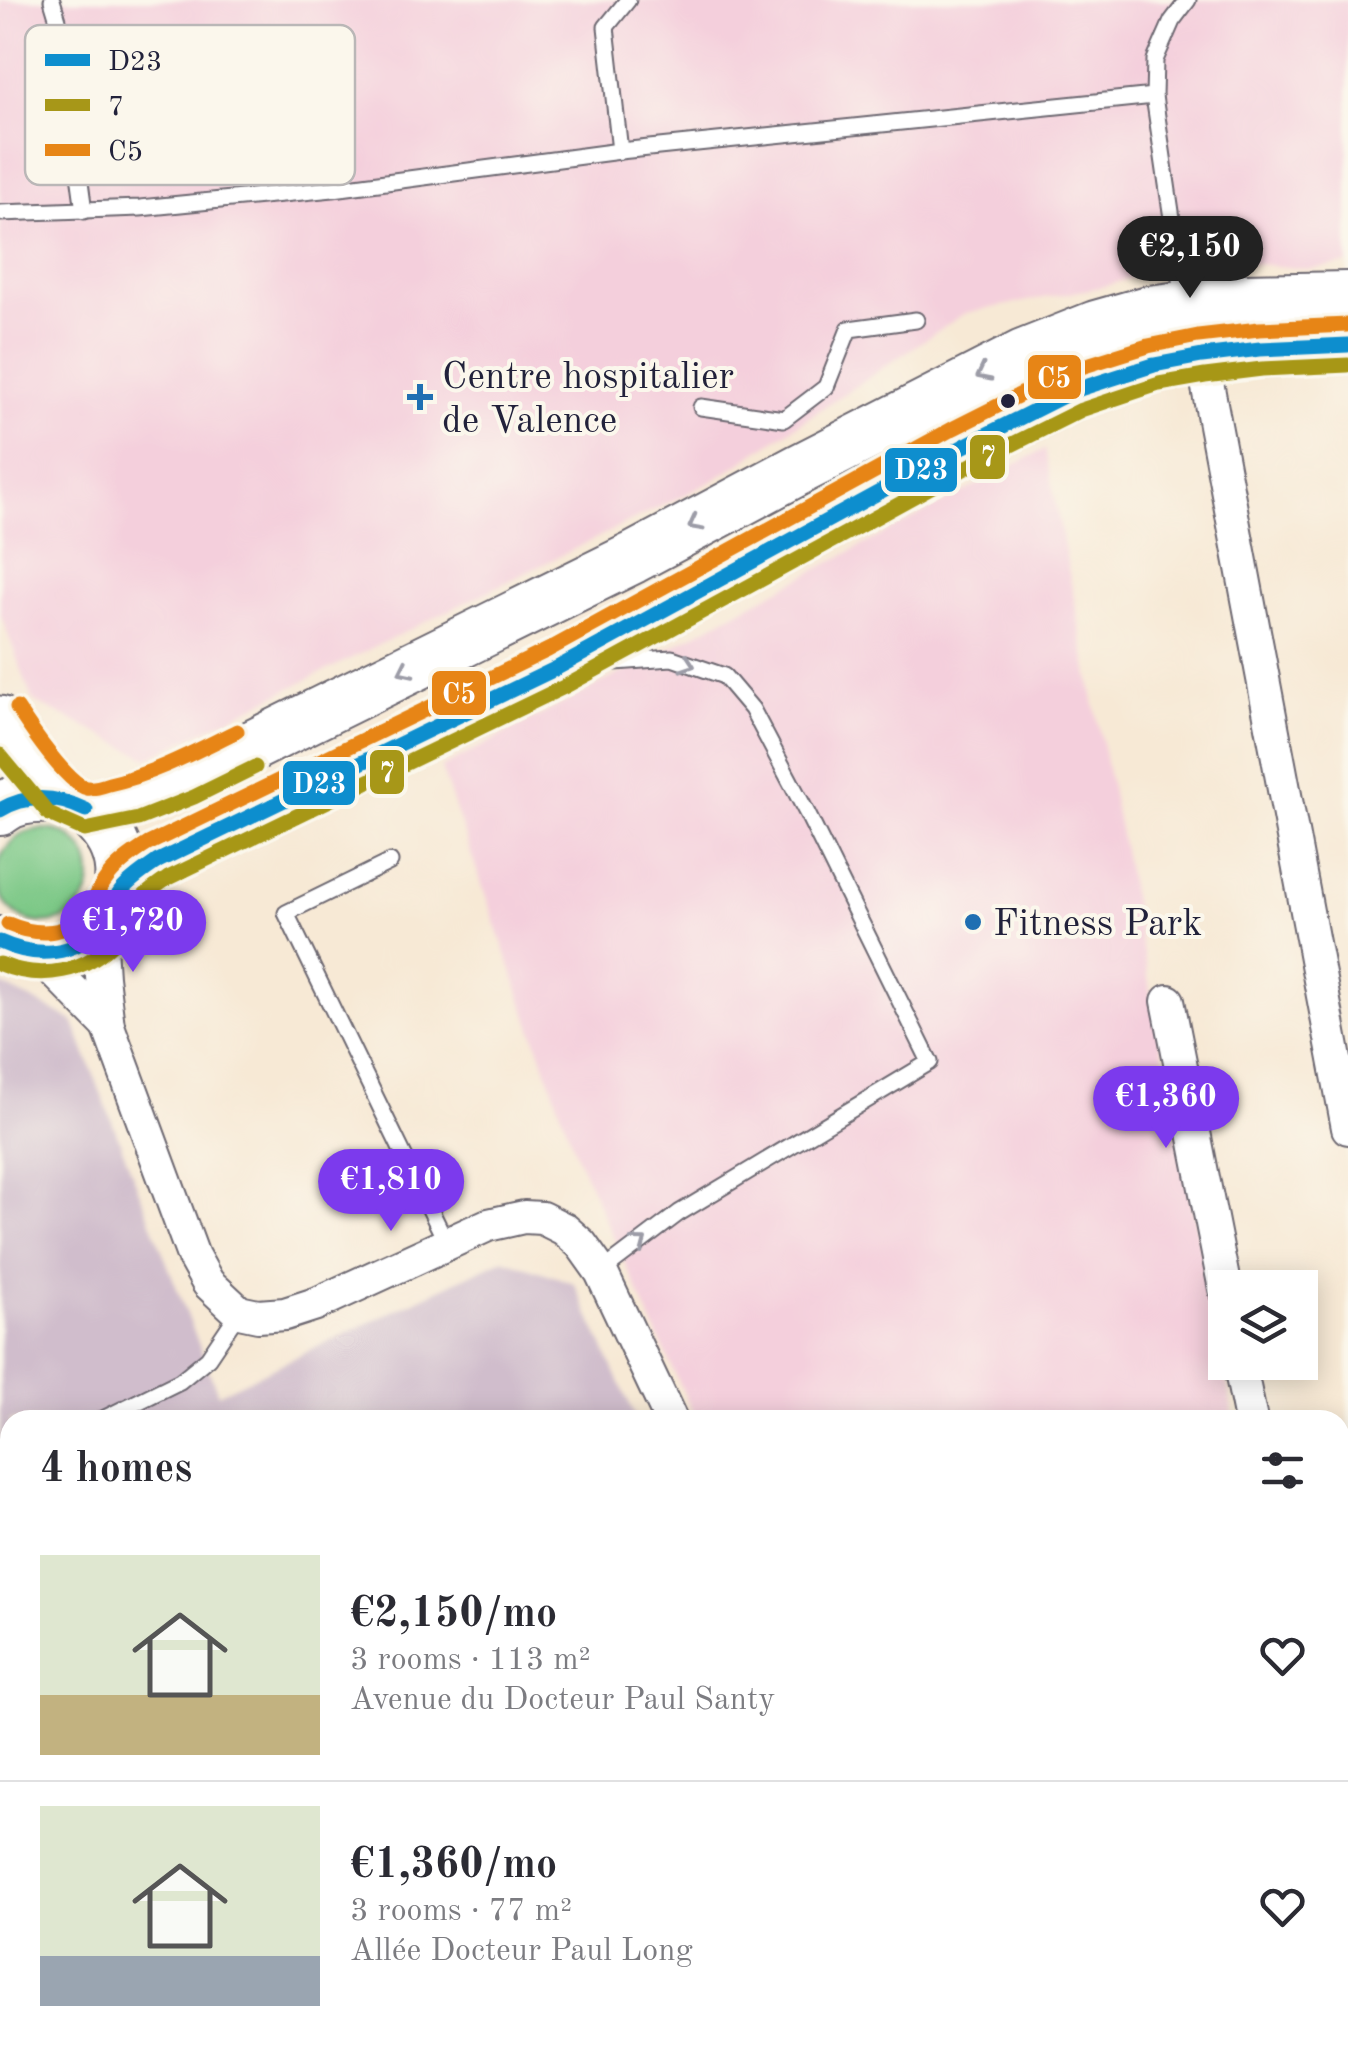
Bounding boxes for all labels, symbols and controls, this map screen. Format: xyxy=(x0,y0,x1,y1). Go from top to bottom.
legend xyxy=(25,25,355,185)
text: D23 xyxy=(108,49,162,77)
text: 7 xyxy=(108,94,124,122)
text: C5 xyxy=(108,139,143,167)
pin: €2,150 xyxy=(1109,216,1271,301)
text: €2,150 xyxy=(1139,232,1241,264)
line badge: C5 xyxy=(1026,353,1083,401)
place label: Centre hospitalier de Valence xyxy=(442,359,734,441)
one-way arrow xyxy=(976,362,994,381)
text: C5 xyxy=(1037,366,1071,394)
marker: Centre hospitalier de Valence xyxy=(407,384,433,410)
unlabelled marker xyxy=(998,391,1018,411)
line badge: 7 xyxy=(968,433,1007,481)
text: 7 xyxy=(980,445,996,473)
line badge: D23 xyxy=(883,446,959,494)
text: D23 xyxy=(894,458,948,486)
one-way arrow xyxy=(688,512,706,532)
one-way arrow xyxy=(679,652,696,673)
one-way arrow xyxy=(397,658,415,678)
line badge: C5 xyxy=(430,669,488,717)
text: C5 xyxy=(442,682,476,710)
line badge: 7 xyxy=(368,748,406,796)
line badge: D23 xyxy=(281,759,357,807)
text: 7 xyxy=(379,761,395,789)
text: D23 xyxy=(292,772,346,800)
pin: €1,720 xyxy=(52,890,214,975)
text: €1,720 xyxy=(82,906,184,938)
place label: Fitness Park xyxy=(993,906,1202,944)
marker: Fitness Park xyxy=(962,911,984,933)
pin: €1,360 xyxy=(1085,1066,1247,1151)
text: €1,360 xyxy=(1115,1082,1217,1114)
pin: €1,810 xyxy=(310,1149,472,1234)
text: €1,810 xyxy=(340,1165,442,1197)
one-way arrow xyxy=(629,1237,647,1254)
map controls xyxy=(1208,1270,1318,1380)
button: layers xyxy=(1208,1270,1318,1380)
icon: filters xyxy=(1255,1443,1310,1498)
text: 4 homes xyxy=(40,1449,192,1491)
text: €2,150/mo xyxy=(350,1594,557,1636)
icon: home xyxy=(120,1595,240,1715)
icon: heart xyxy=(1255,1628,1310,1683)
text: 3 rooms · 113 m² xyxy=(350,1645,591,1677)
text: Avenue du Docteur Paul Santy xyxy=(350,1685,775,1717)
text: €1,360/mo xyxy=(350,1845,557,1887)
icon: home xyxy=(120,1846,240,1966)
icon: heart xyxy=(1255,1879,1310,1934)
text: 3 rooms · 77 m² xyxy=(350,1896,572,1928)
text: Allée Docteur Paul Long xyxy=(350,1936,693,1968)

